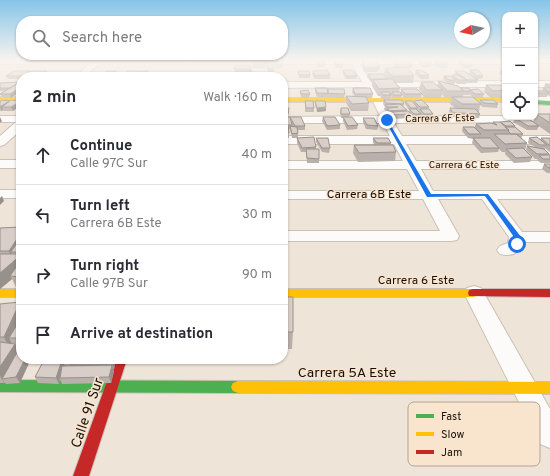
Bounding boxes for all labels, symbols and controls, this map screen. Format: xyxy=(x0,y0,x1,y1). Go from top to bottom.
north arrow xyxy=(454,12,490,48)
map controls xyxy=(502,12,538,120)
button: + xyxy=(502,12,538,48)
search box xyxy=(16,16,288,60)
icon: search xyxy=(30,27,52,49)
text: Search here xyxy=(62,29,142,48)
button: − xyxy=(502,48,538,84)
button: locate xyxy=(502,84,538,120)
text: 2 min xyxy=(32,87,76,109)
text: Walk · 160 m xyxy=(203,90,272,106)
route end xyxy=(378,111,396,129)
street label: Carrera 6F Este xyxy=(405,112,475,126)
text: Continue xyxy=(70,137,132,156)
icon: ahead xyxy=(32,144,54,166)
text: 40 m xyxy=(242,147,272,163)
text: Calle 97C Sur xyxy=(70,156,147,172)
street label: Carrera 6C Este xyxy=(429,159,499,172)
street label: Carrera 6B Este xyxy=(327,187,411,203)
text: Turn left xyxy=(70,197,130,216)
icon: left xyxy=(32,204,54,226)
text: 30 m xyxy=(242,207,272,223)
text: Carrera 6B Este xyxy=(70,216,162,232)
route start xyxy=(508,235,526,253)
text: Turn right xyxy=(70,257,139,276)
icon: right xyxy=(32,264,54,286)
text: 90 m xyxy=(242,267,272,283)
street label: Carrera 6 Este xyxy=(378,273,454,289)
text: Calle 97B Sur xyxy=(70,276,148,292)
icon: arrive xyxy=(32,324,54,346)
text: Arrive at destination xyxy=(70,325,213,344)
street label: Carrera 5A Este xyxy=(298,365,396,382)
street label: Calle 91 Sur xyxy=(68,375,108,450)
legend xyxy=(408,402,540,466)
text: Fast xyxy=(441,410,461,424)
text: Slow xyxy=(441,428,464,442)
text: Jam xyxy=(441,446,462,460)

